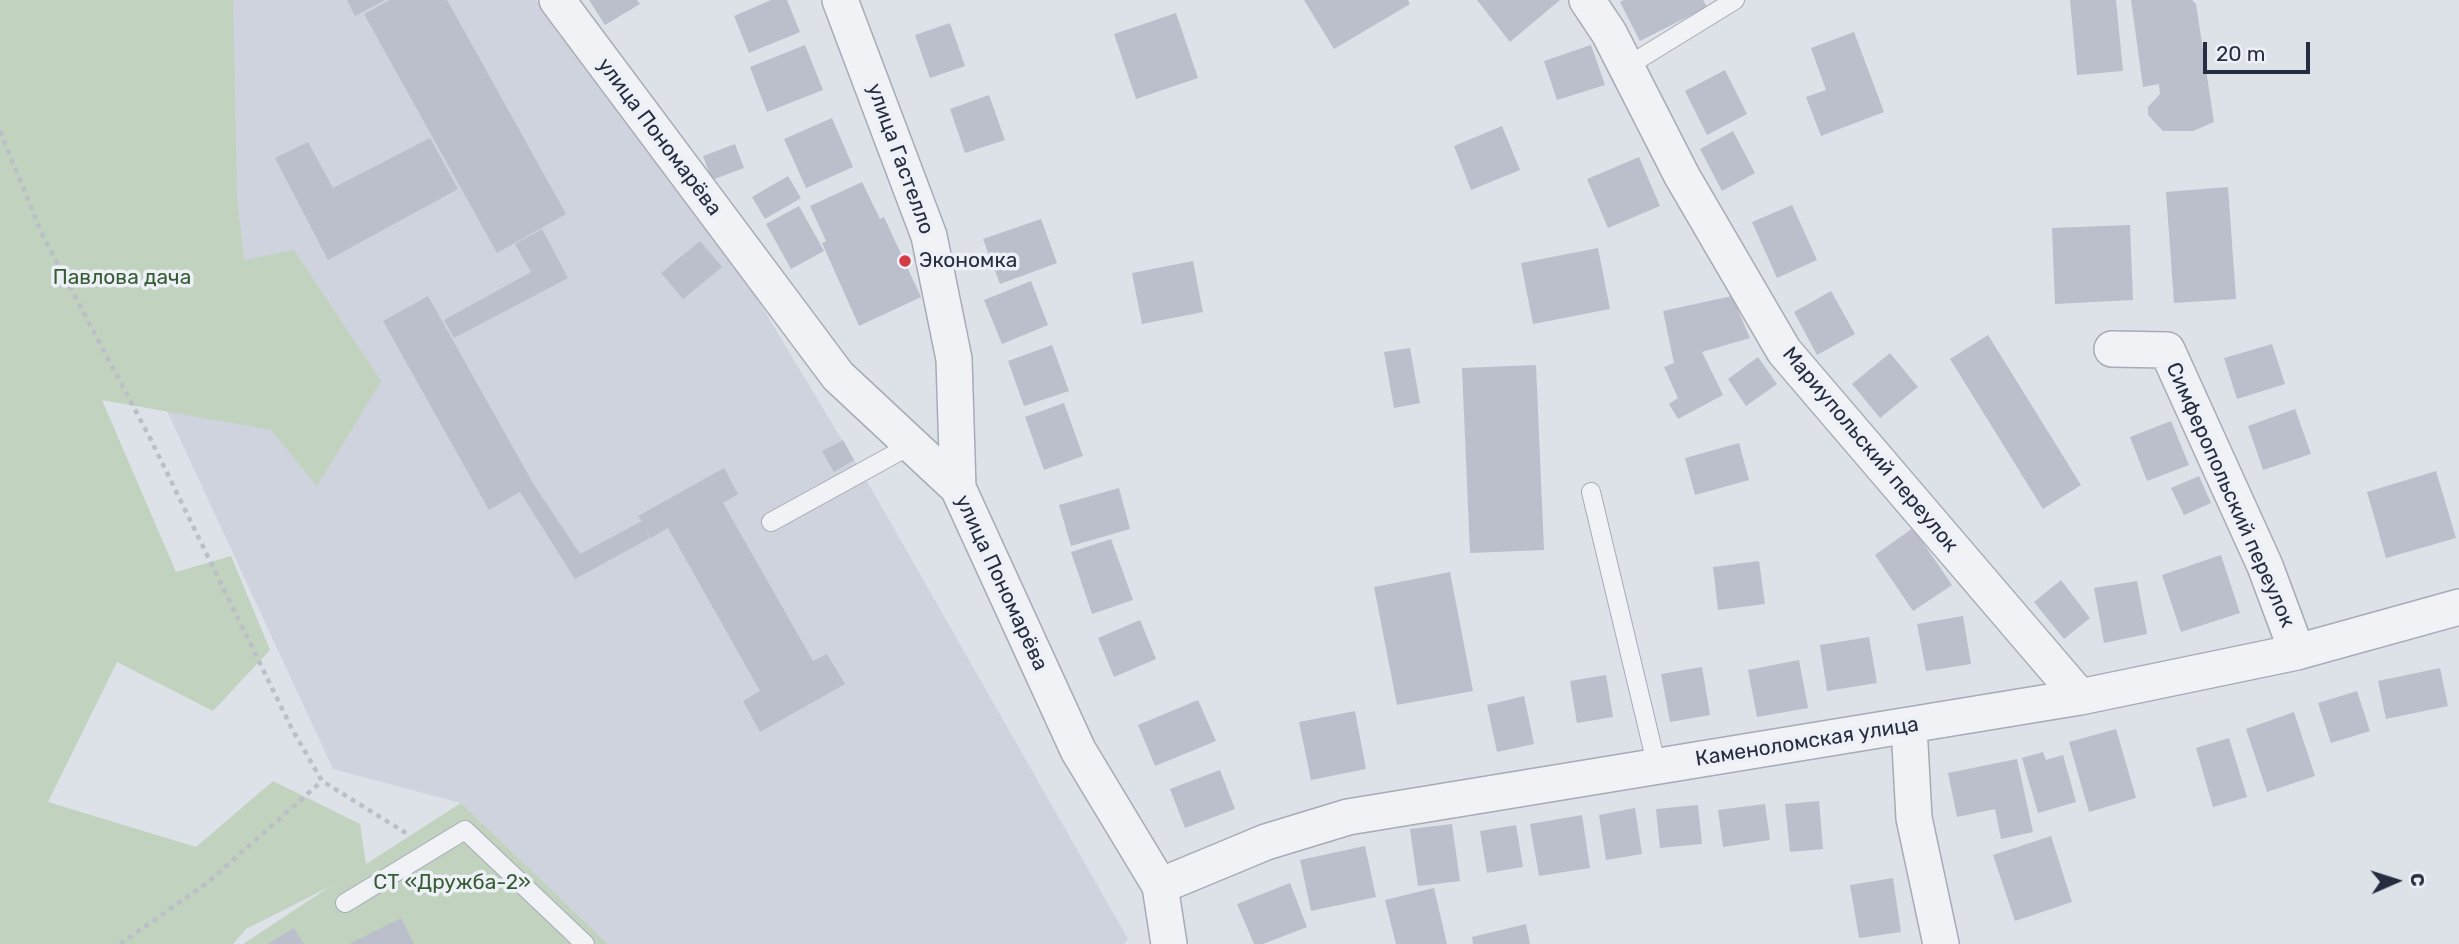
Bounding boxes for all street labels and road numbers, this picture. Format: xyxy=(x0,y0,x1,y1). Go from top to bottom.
street label: улица Пономарёва xyxy=(591,53,727,221)
street label: улица Гастелло xyxy=(861,80,939,238)
street label: Мариупольский переулок xyxy=(1777,342,1963,558)
street label: Симферопольский переулок xyxy=(2160,359,2300,631)
street label: улица Пономарёва xyxy=(949,491,1053,675)
street label: Каменоломская улица xyxy=(1694,712,1920,772)

